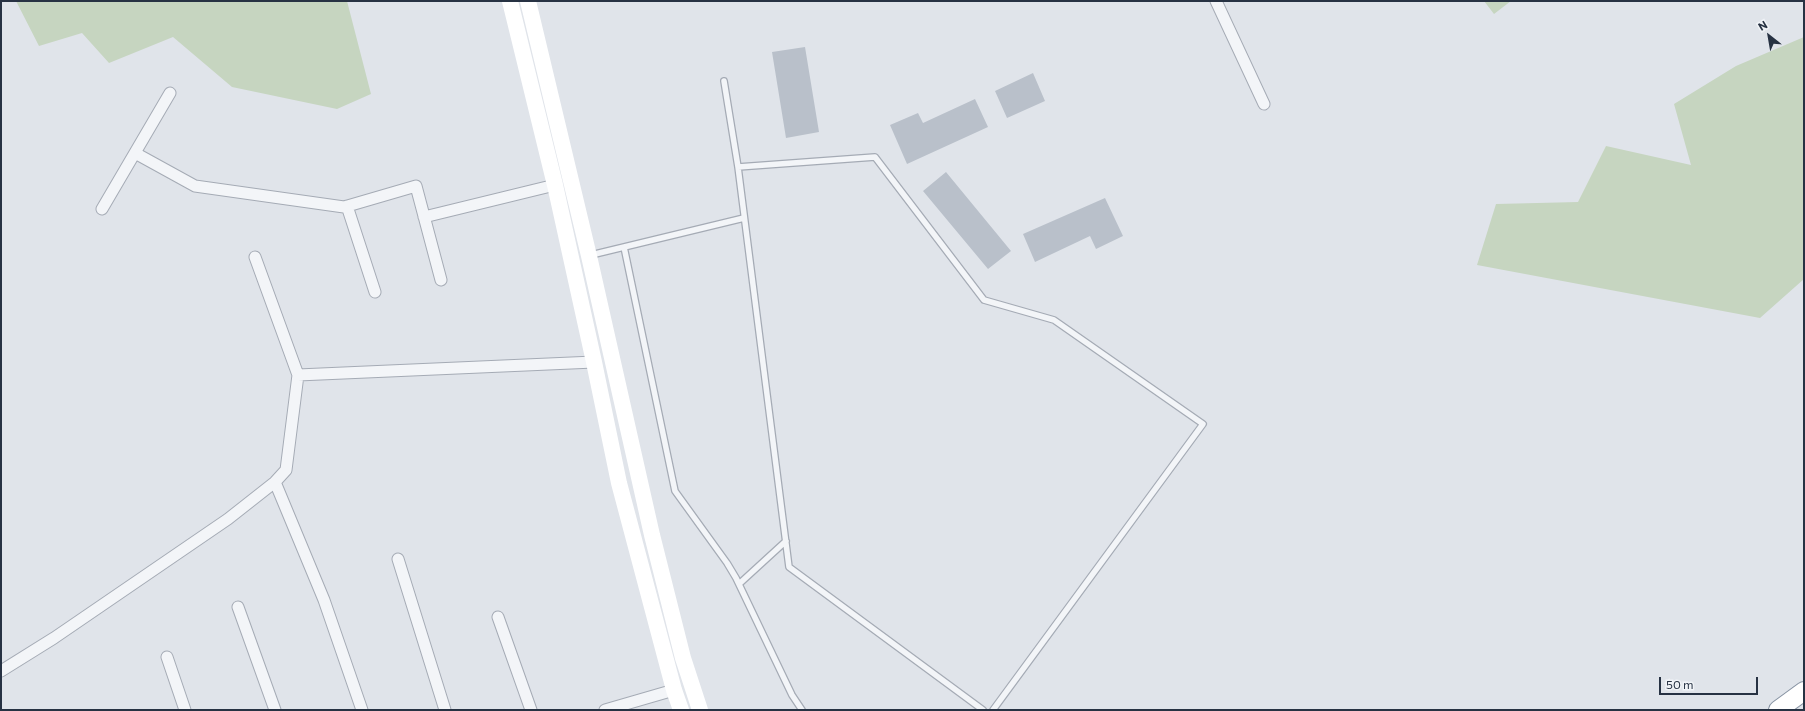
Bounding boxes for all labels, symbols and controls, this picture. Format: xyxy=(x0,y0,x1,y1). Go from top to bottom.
north arrow xyxy=(1749,16,1789,56)
text: N xyxy=(1756,18,1769,33)
scale bar xyxy=(1661,669,1760,695)
text: 50 m xyxy=(1666,677,1694,691)

